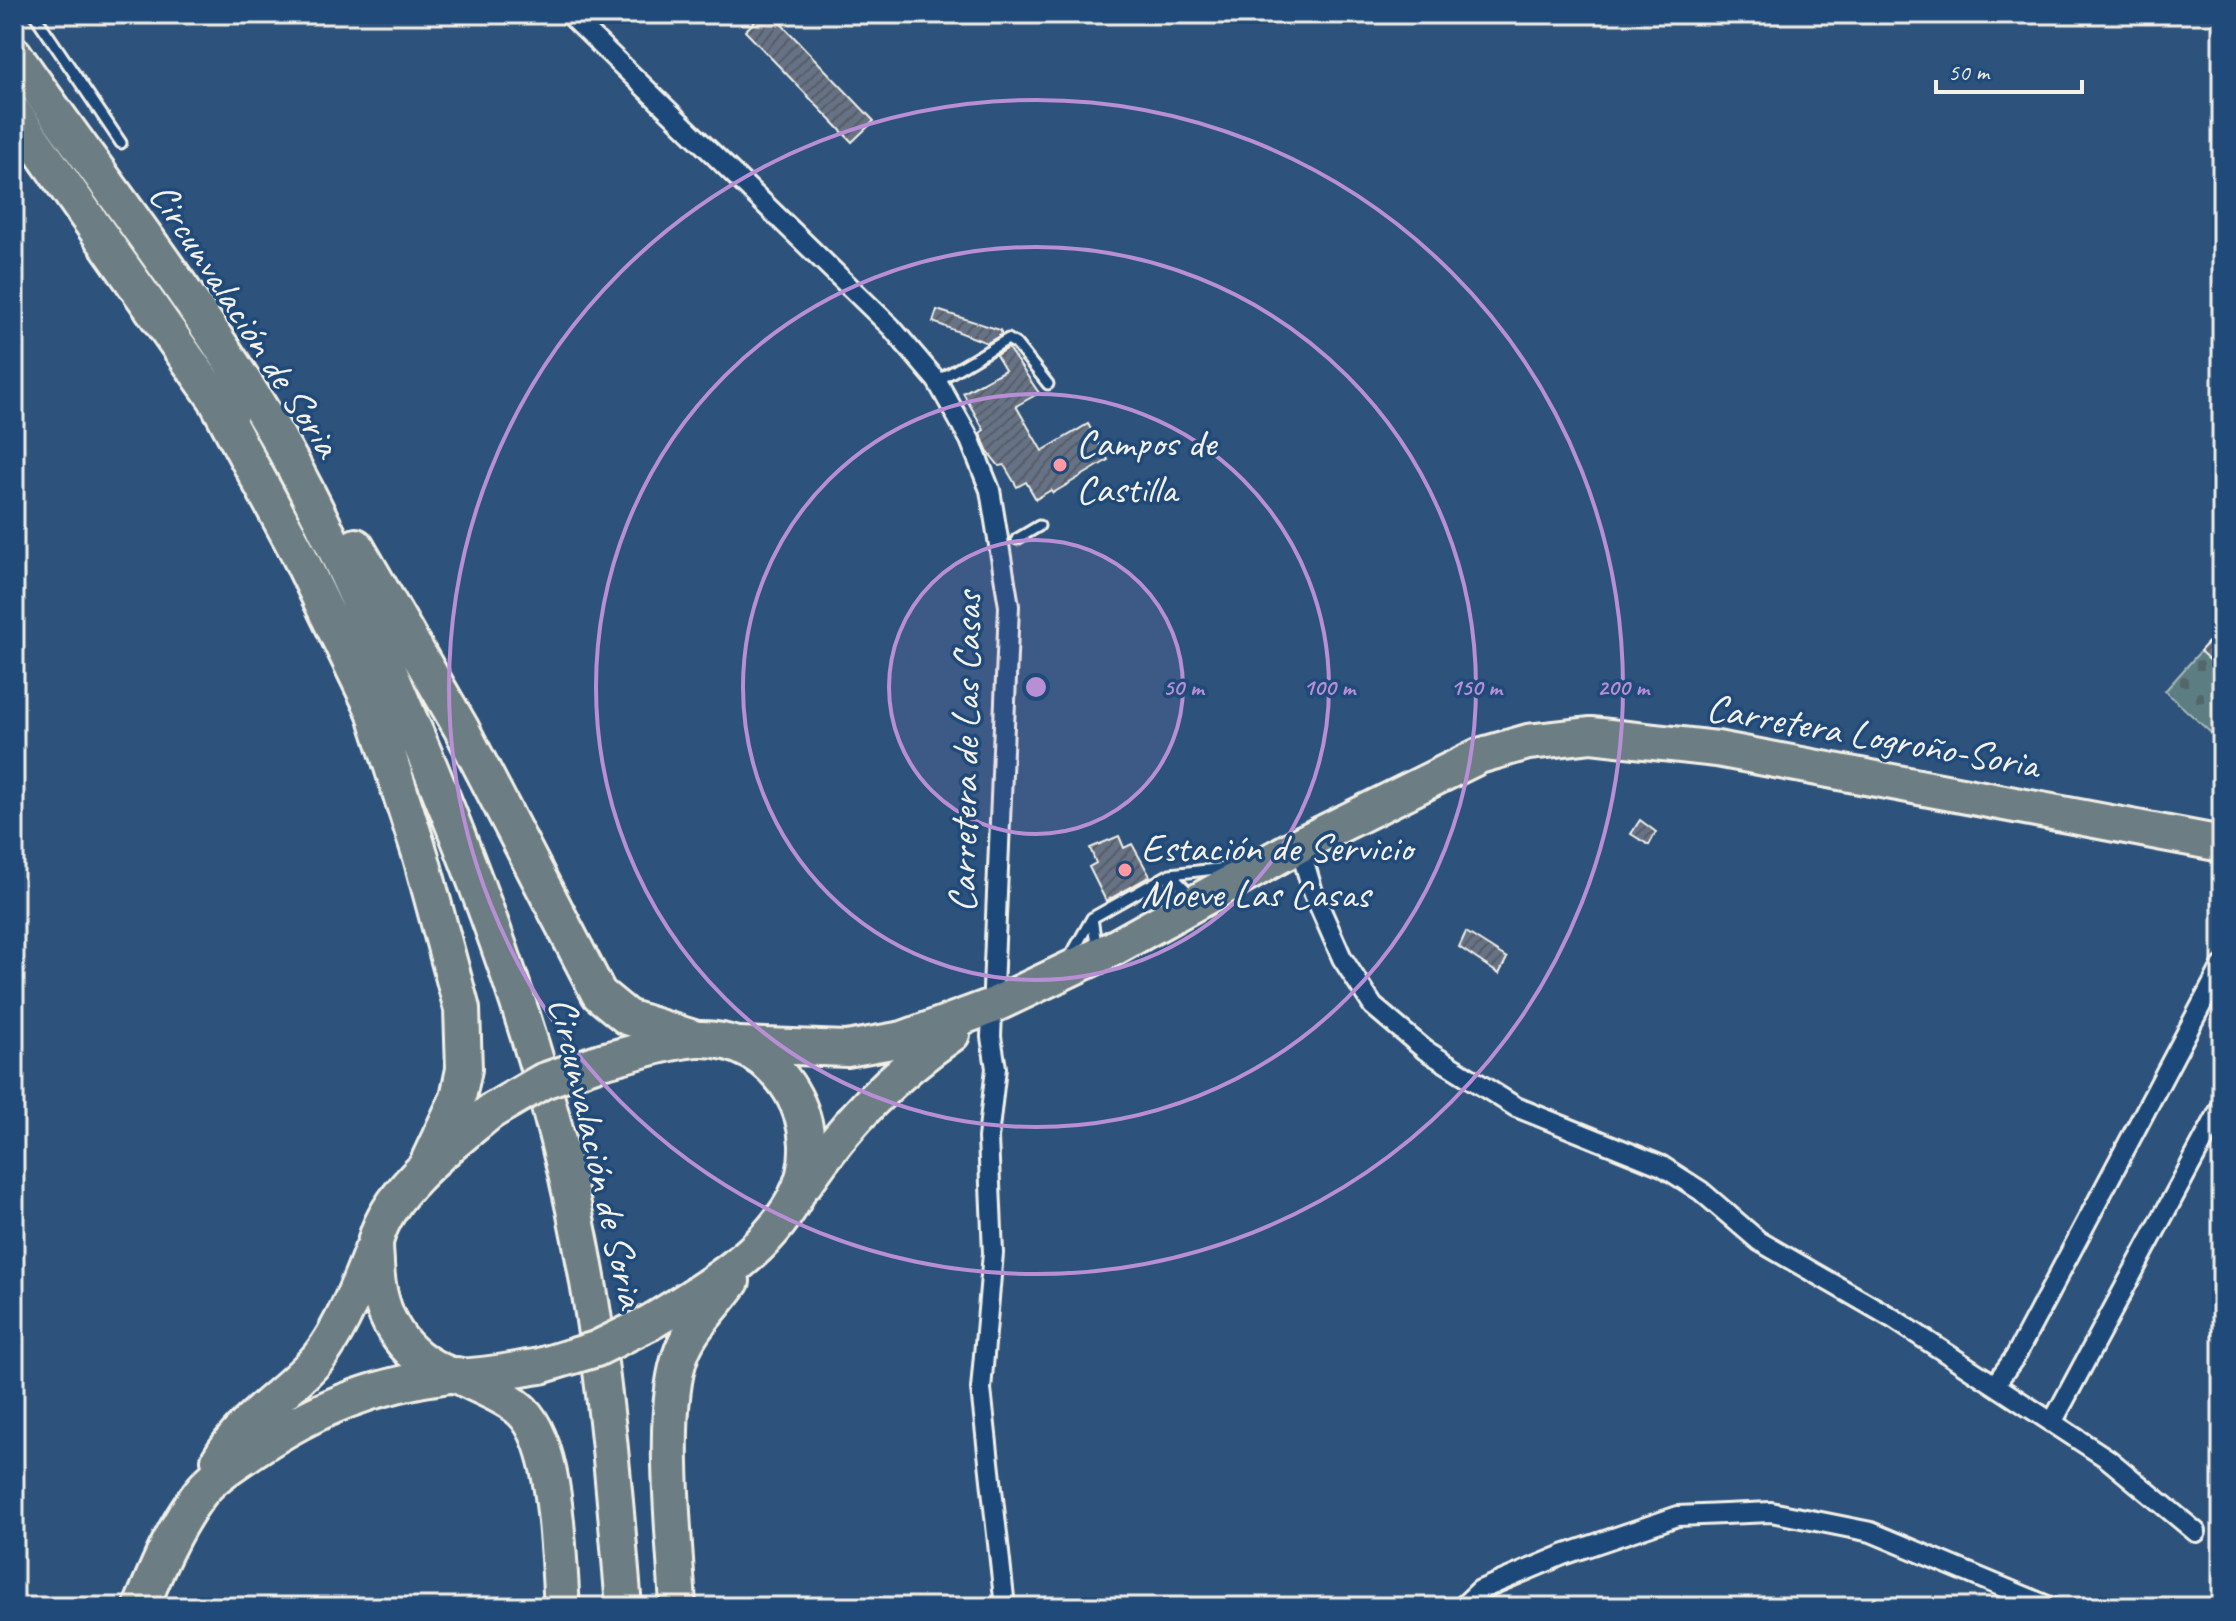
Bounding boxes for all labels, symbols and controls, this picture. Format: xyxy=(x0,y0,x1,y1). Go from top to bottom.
scale bar xyxy=(1936,44,2082,94)
text: 50 m xyxy=(1948,57,1991,87)
street label: Circunvalación de Soria xyxy=(138,173,354,468)
place label: Campos de Castilla xyxy=(1076,418,1219,514)
marker: Campos de Castilla xyxy=(1051,456,1069,474)
street label: Carretera de Las Casas xyxy=(937,588,993,913)
text: 50 m xyxy=(1163,672,1206,702)
text: 100 m xyxy=(1303,672,1357,702)
text: 150 m xyxy=(1450,672,1504,702)
text: 200 m xyxy=(1597,672,1651,702)
centre of rings xyxy=(1022,673,1050,701)
street label: Carretera Logroño-Soria xyxy=(1703,682,2046,790)
place label: Estación de Servicio Moeve Las Casas xyxy=(1141,823,1416,919)
marker: Estación de Servicio Moeve Las Casas xyxy=(1116,861,1134,879)
street label: Circunvalación de Soria xyxy=(537,992,658,1315)

